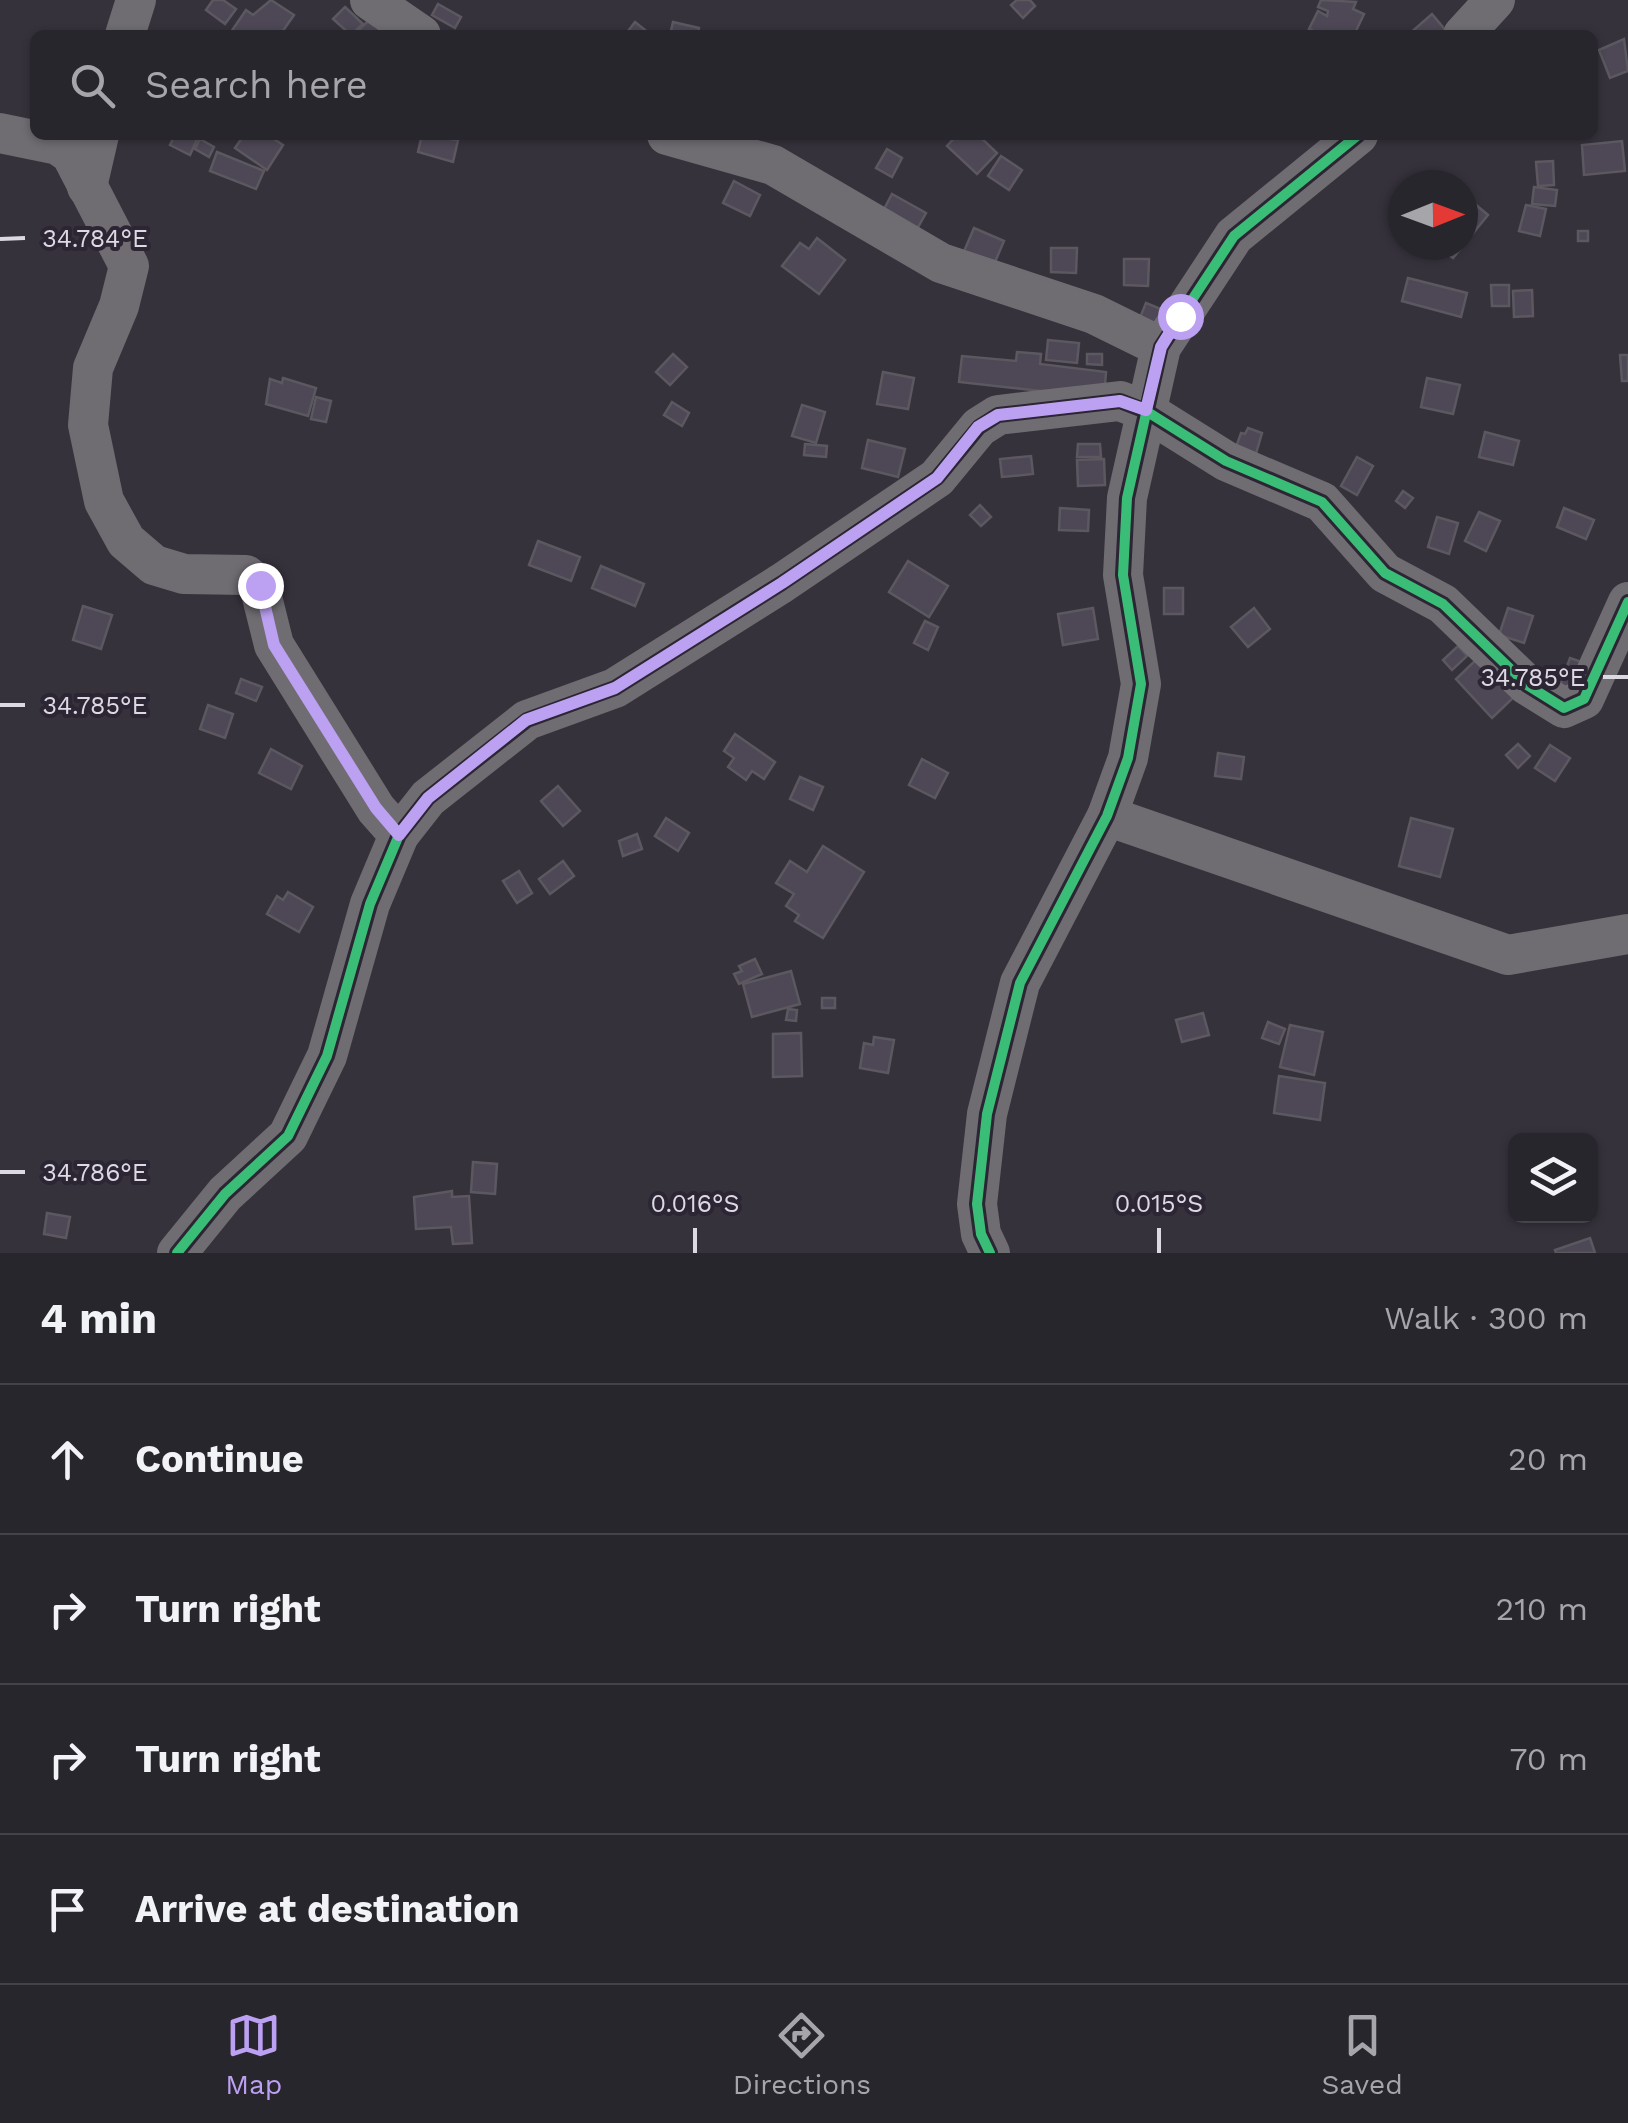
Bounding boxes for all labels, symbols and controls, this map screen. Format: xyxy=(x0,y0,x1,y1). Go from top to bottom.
search box xyxy=(30,30,1598,140)
icon: search xyxy=(65,58,120,113)
text: Search here xyxy=(145,63,368,107)
north arrow xyxy=(1388,170,1478,260)
text: 34.784°E xyxy=(42,224,148,253)
route start xyxy=(1158,294,1204,340)
route end xyxy=(238,563,284,609)
text: 34.785°E xyxy=(1481,663,1585,692)
text: 34.785°E xyxy=(43,691,147,720)
map controls xyxy=(1508,1133,1598,1223)
button: layers xyxy=(1508,1133,1598,1223)
text: 34.786°E xyxy=(42,1158,148,1187)
text: 0.016°S xyxy=(650,1189,740,1218)
text: 0.015°S xyxy=(1115,1189,1203,1218)
text: 4 min xyxy=(40,1294,157,1343)
text: Walk · 300 m xyxy=(1384,1299,1588,1337)
icon: ahead xyxy=(40,1432,95,1487)
text: Continue xyxy=(135,1437,304,1481)
text: 20 m xyxy=(1508,1440,1588,1478)
icon: right xyxy=(40,1582,95,1637)
text: Turn right xyxy=(135,1587,321,1631)
text: 210 m xyxy=(1496,1590,1588,1628)
icon: right xyxy=(40,1732,95,1787)
text: Turn right xyxy=(135,1737,321,1781)
text: 70 m xyxy=(1509,1740,1588,1778)
icon: arrive xyxy=(40,1882,95,1937)
text: Arrive at destination xyxy=(135,1887,520,1931)
tab: Map xyxy=(225,2008,282,2101)
tab: Directions xyxy=(733,2008,871,2101)
tab: Saved xyxy=(1321,2008,1403,2101)

